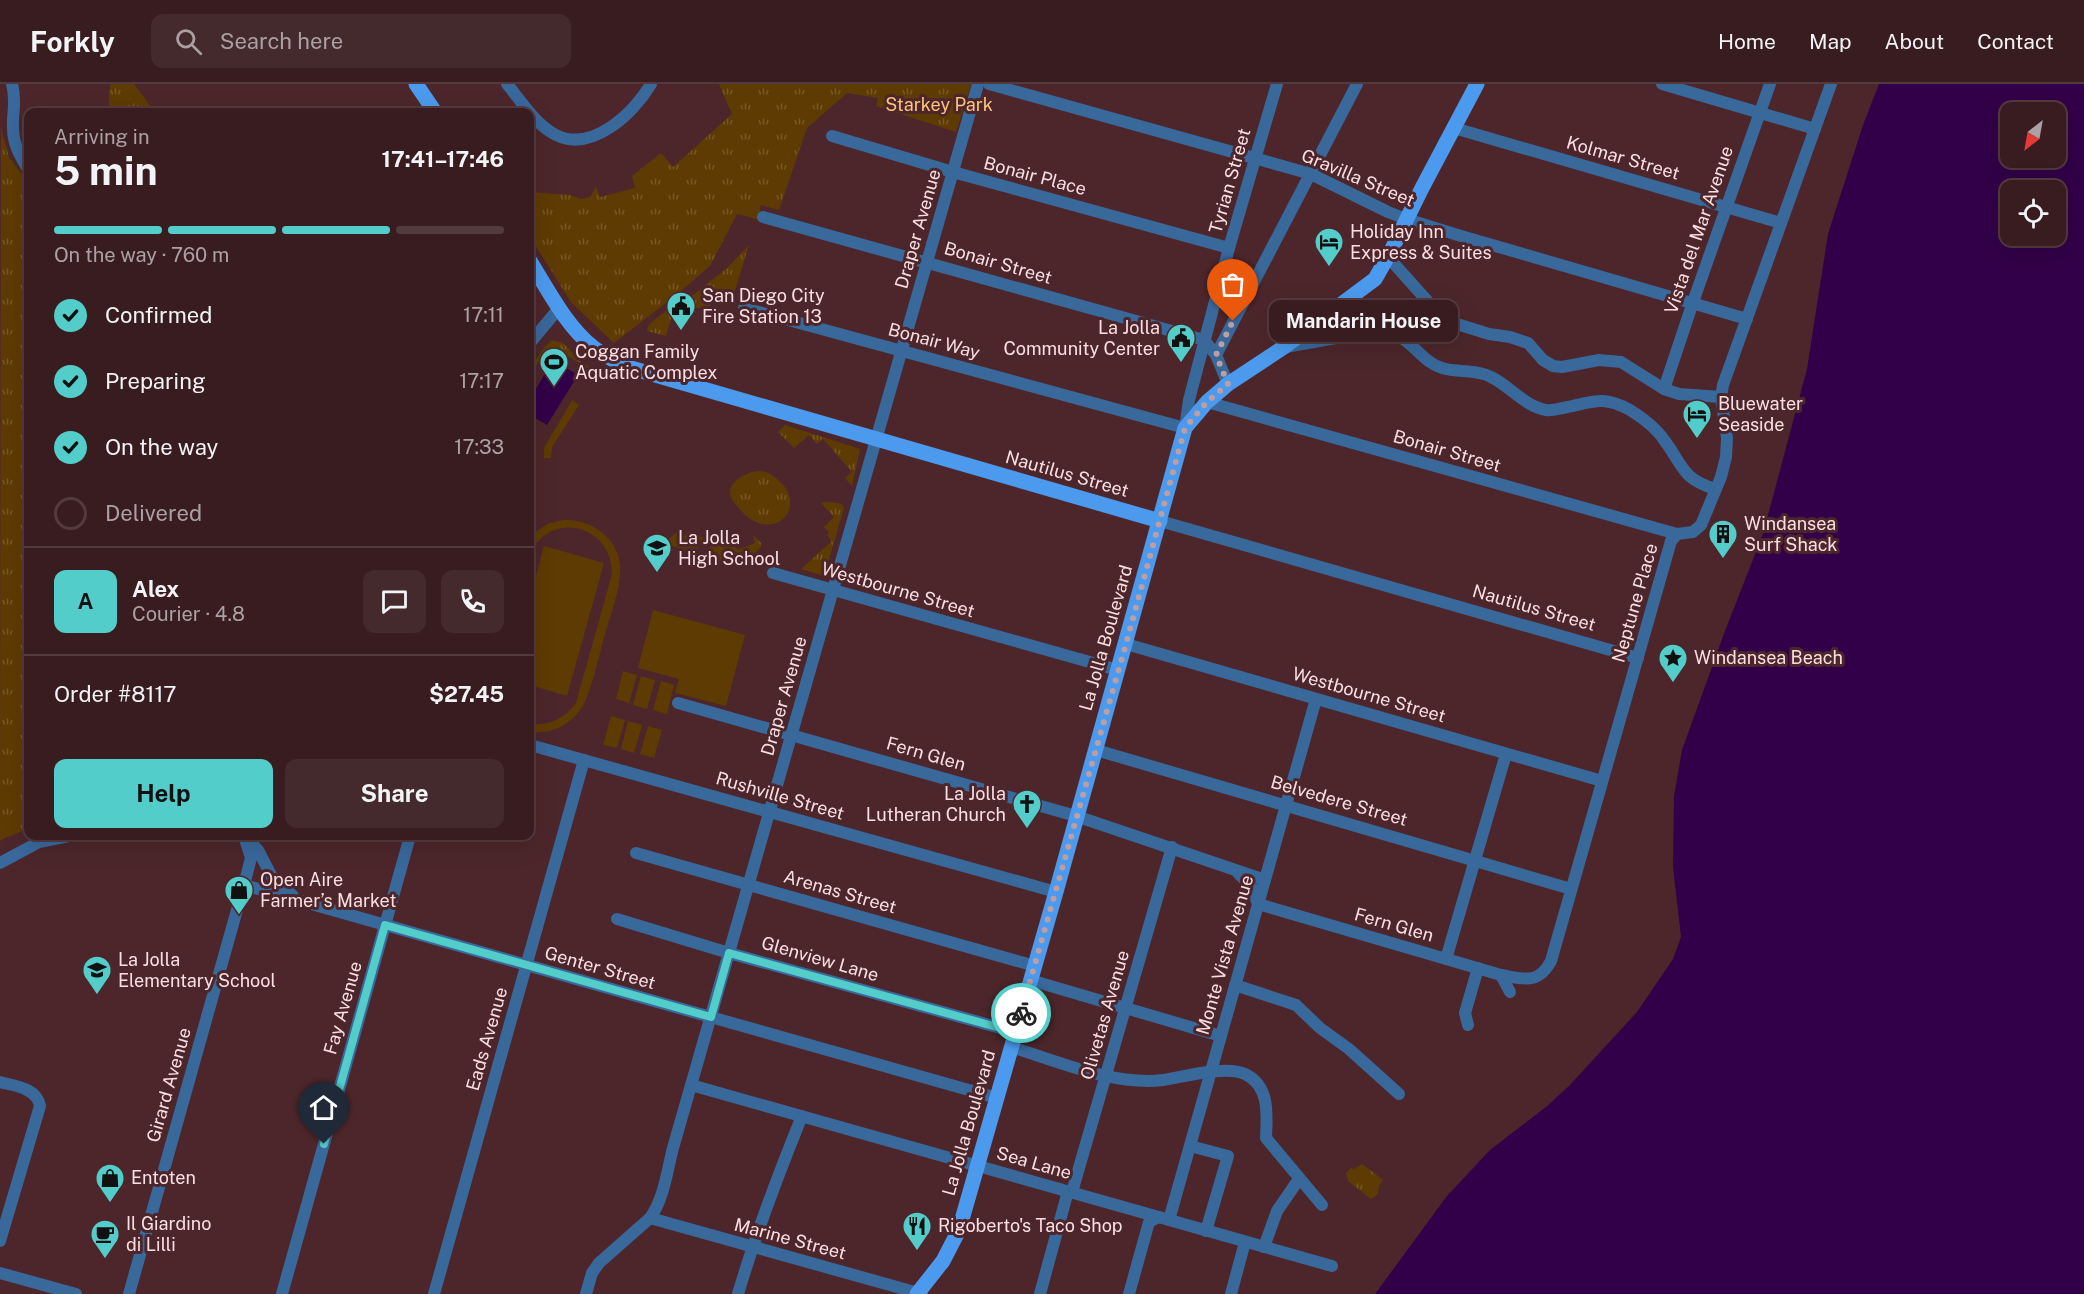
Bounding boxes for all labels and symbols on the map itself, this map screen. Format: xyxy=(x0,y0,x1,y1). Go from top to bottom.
park label: Starkey Park xyxy=(885,94,993,115)
north arrow xyxy=(2000,102,2066,168)
street label: Tyrian Street xyxy=(1204,126,1255,236)
street label: Kolmar Street xyxy=(1564,131,1682,184)
street label: Vista del Mar Avenue xyxy=(1660,143,1737,317)
street label: Gravilla Street xyxy=(1299,144,1418,211)
street label: Bonair Place xyxy=(982,152,1089,199)
street label: Draper Avenue xyxy=(890,167,945,291)
place label: Holiday Inn Express & Suites xyxy=(1350,221,1492,263)
hotel icon: Holiday Inn Express & Suites xyxy=(1313,226,1345,268)
street label: Bonair Street xyxy=(942,237,1054,288)
pin xyxy=(1207,259,1258,321)
place label: San Diego City Fire Station 13 xyxy=(702,285,825,327)
public building icon: San Diego City Fire Station 13 xyxy=(665,290,697,332)
callout: Mandarin House xyxy=(1269,300,1458,342)
place label: La Jolla Community Center xyxy=(1003,317,1160,359)
street label: Bonair Way xyxy=(886,318,983,363)
public building icon: La Jolla Community Center xyxy=(1165,322,1197,364)
place label: Coggan Family Aquatic Complex xyxy=(575,341,717,383)
sports icon: Coggan Family Aquatic Complex xyxy=(538,346,570,388)
place label: Bluewater Seaside xyxy=(1718,393,1803,435)
hotel icon: Bluewater Seaside xyxy=(1681,398,1713,440)
street label: Bonair Street xyxy=(1391,425,1503,476)
street label: Nautilus Street xyxy=(1003,446,1131,501)
place label: Windansea Surf Shack xyxy=(1744,513,1837,555)
building icon: Windansea Surf Shack xyxy=(1707,518,1739,560)
place label: La Jolla High School xyxy=(678,527,780,569)
school or university icon: La Jolla High School xyxy=(641,532,673,574)
street label: Neptune Place xyxy=(1607,541,1662,665)
street label: Westbourne Street xyxy=(819,558,977,621)
street label: La Jolla Boulevard xyxy=(1075,562,1136,713)
street label: Nautilus Street xyxy=(1470,580,1598,635)
street label: Draper Avenue xyxy=(756,634,811,758)
place icon: Windansea Beach xyxy=(1657,642,1689,684)
place label: Windansea Beach xyxy=(1694,647,1843,668)
street label: Westbourne Street xyxy=(1290,663,1448,726)
street label: Fern Glen xyxy=(884,732,968,775)
street label: Rushville Street xyxy=(714,767,847,824)
street label: Belvedere Street xyxy=(1268,771,1410,830)
place label: La Jolla Lutheran Church xyxy=(866,783,1006,825)
church icon: La Jolla Lutheran Church xyxy=(1011,788,1043,830)
street label: Arenas Street xyxy=(781,865,899,918)
place label: Open Aire Farmer’s Market xyxy=(260,869,396,911)
street label: Monte Vista Avenue xyxy=(1192,872,1257,1037)
shop icon: Open Aire Farmer’s Market xyxy=(223,874,255,916)
street label: Fern Glen xyxy=(1352,903,1436,946)
street label: Glenview Lane xyxy=(759,932,881,985)
street label: Genter Street xyxy=(542,942,658,993)
street label: Olivetas Avenue xyxy=(1076,948,1133,1082)
place label: La Jolla Elementary School xyxy=(118,949,276,991)
school or university icon: La Jolla Elementary School xyxy=(81,954,113,996)
street label: Fay Avenue xyxy=(319,959,366,1057)
courier xyxy=(991,983,1051,1043)
street label: Eads Avenue xyxy=(462,985,511,1093)
street label: Girard Avenue xyxy=(142,1025,195,1145)
street label: La Jolla Boulevard xyxy=(938,1047,999,1198)
pin xyxy=(298,1082,349,1144)
street label: Sea Lane xyxy=(994,1142,1074,1183)
shop icon: Entoten xyxy=(94,1162,126,1204)
place label: Entoten xyxy=(131,1167,196,1188)
restaurant icon: Rigoberto's Taco Shop xyxy=(901,1210,933,1252)
place label: Il Giardino di Lilli xyxy=(126,1213,211,1255)
street label: Marine Street xyxy=(732,1214,848,1264)
place label: Rigoberto's Taco Shop xyxy=(938,1215,1123,1236)
cafe icon: Il Giardino di Lilli xyxy=(89,1218,121,1260)

